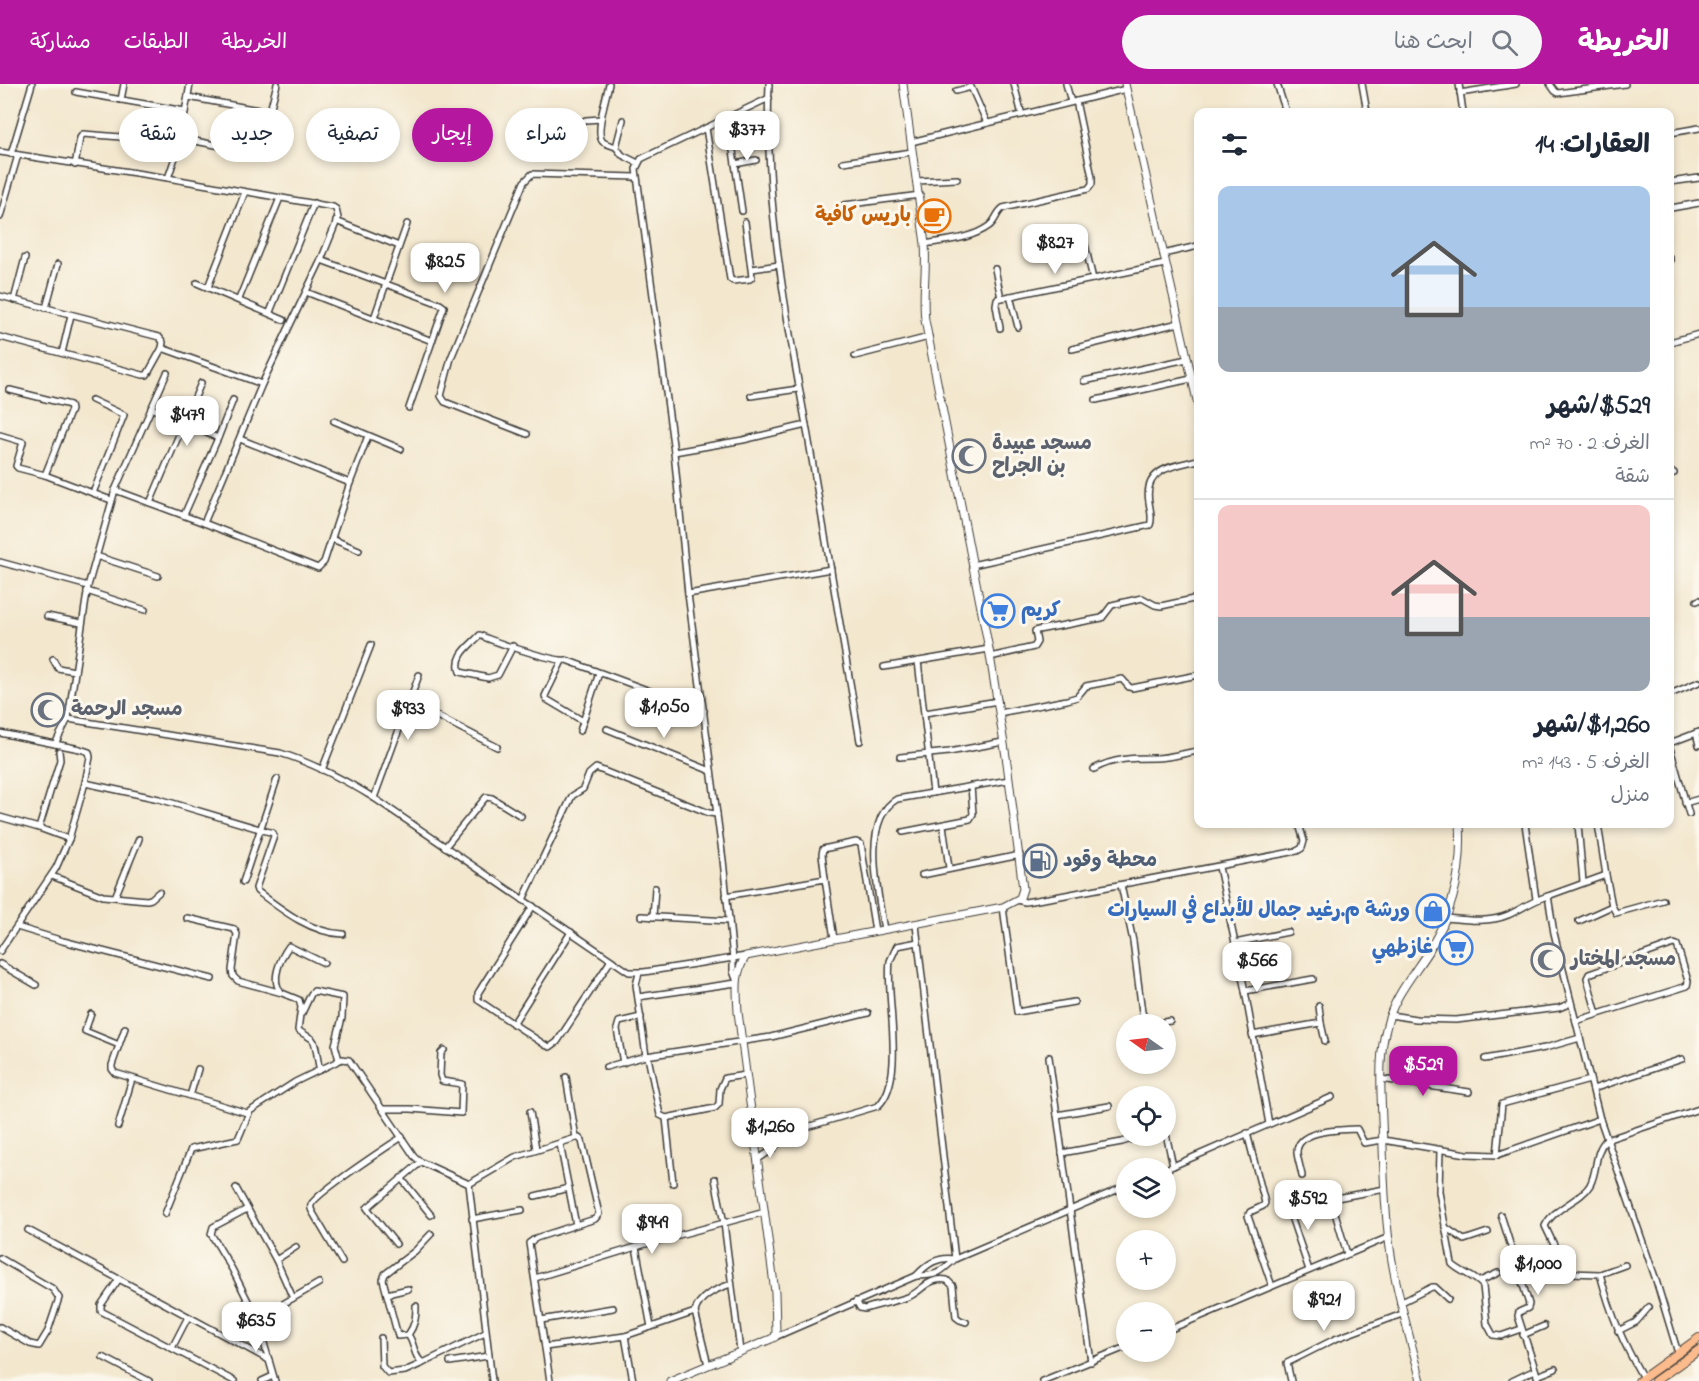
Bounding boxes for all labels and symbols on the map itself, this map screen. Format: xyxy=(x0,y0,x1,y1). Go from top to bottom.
pin: $377 xyxy=(711,111,783,162)
cafe icon: باريس كافية xyxy=(916,198,952,234)
place label: باريس كافية xyxy=(815,202,911,231)
pin: $827 xyxy=(1019,224,1091,275)
pin: $825 xyxy=(409,243,481,294)
pin: $479 xyxy=(151,396,223,447)
place label: مسجد عبيدة بن الجراح xyxy=(992,430,1092,482)
mosque icon: مسجد عبيدة بن الجراح xyxy=(951,438,987,474)
supermarket icon: كريم xyxy=(980,593,1016,629)
place label: كريم xyxy=(1021,597,1061,626)
pin: $1,050 xyxy=(615,688,713,739)
pin: $933 xyxy=(372,690,444,741)
mosque icon: مسجد الرحمة xyxy=(30,692,66,728)
place label: مسجد الرحمة xyxy=(71,696,183,725)
fuel station icon: محطة وقود xyxy=(1022,843,1058,879)
place label: محطة وقود xyxy=(1063,847,1157,876)
shop icon: ورشة م.رغيد جمال للأبداع في السيارات xyxy=(1415,893,1451,929)
place label: ورشة م.رغيد جمال للأبداع في السيارات xyxy=(1107,895,1410,926)
supermarket icon: غازطهي xyxy=(1438,930,1474,966)
place label: غازطهي xyxy=(1372,934,1433,964)
pin: $566 xyxy=(1221,942,1293,993)
mosque icon: مسجد المختار xyxy=(1530,942,1566,978)
place label: مسجد المختار xyxy=(1569,946,1676,975)
north arrow xyxy=(1116,1014,1176,1074)
pin: $529 xyxy=(1387,1046,1459,1097)
pin: $1,260 xyxy=(721,1108,819,1159)
pin: $592 xyxy=(1272,1180,1344,1231)
pin: $949 xyxy=(616,1204,688,1255)
pin: $1,000 xyxy=(1489,1245,1587,1296)
pin: $921 xyxy=(1288,1281,1360,1332)
pin: $635 xyxy=(220,1302,292,1353)

